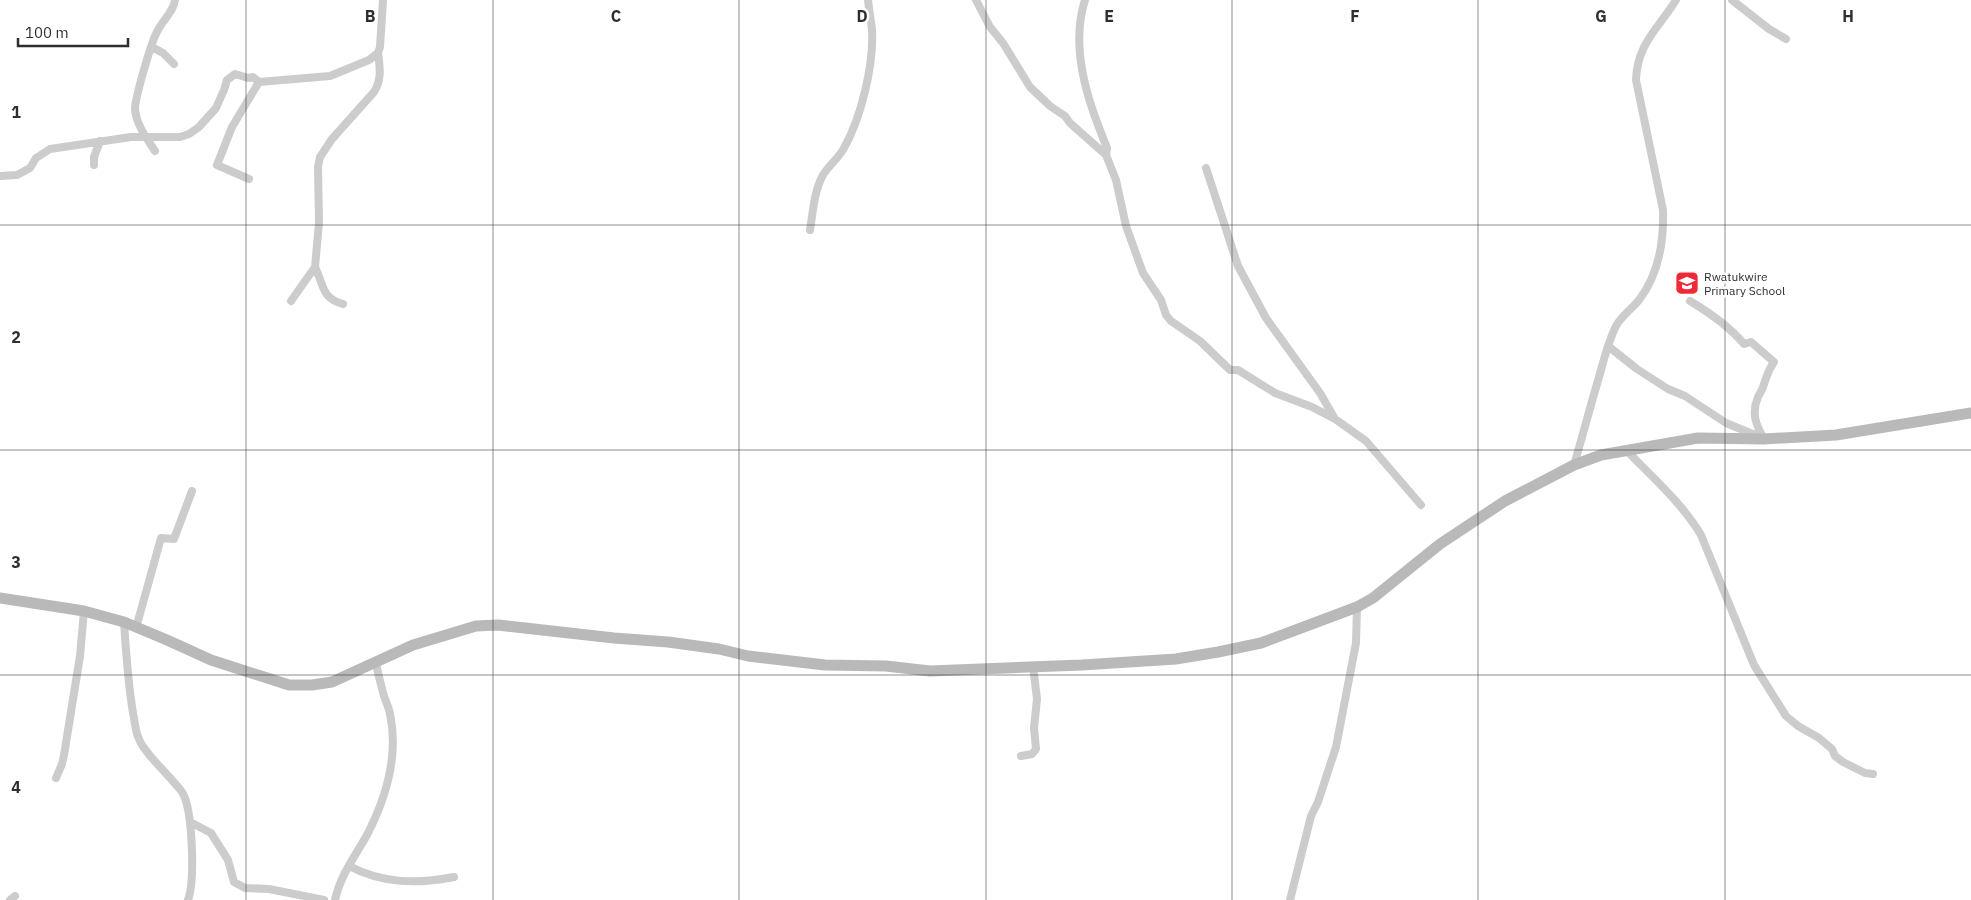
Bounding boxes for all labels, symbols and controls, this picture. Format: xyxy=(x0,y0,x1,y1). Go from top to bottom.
text: B xyxy=(365,6,376,26)
text: C xyxy=(611,6,621,26)
text: D xyxy=(856,6,868,26)
text: E xyxy=(1104,6,1114,26)
text: F xyxy=(1350,6,1360,26)
text: G xyxy=(1595,6,1607,26)
text: H xyxy=(1842,6,1854,26)
scale bar xyxy=(18,15,128,47)
text: 100 m xyxy=(25,23,69,42)
text: 1 xyxy=(11,102,21,122)
place label: Rwatukwire Primary School xyxy=(1704,269,1785,298)
school or university icon: Rwatukwire Primary School xyxy=(1674,270,1700,296)
text: 2 xyxy=(11,327,21,347)
text: 3 xyxy=(11,552,21,572)
text: 4 xyxy=(11,777,21,797)

